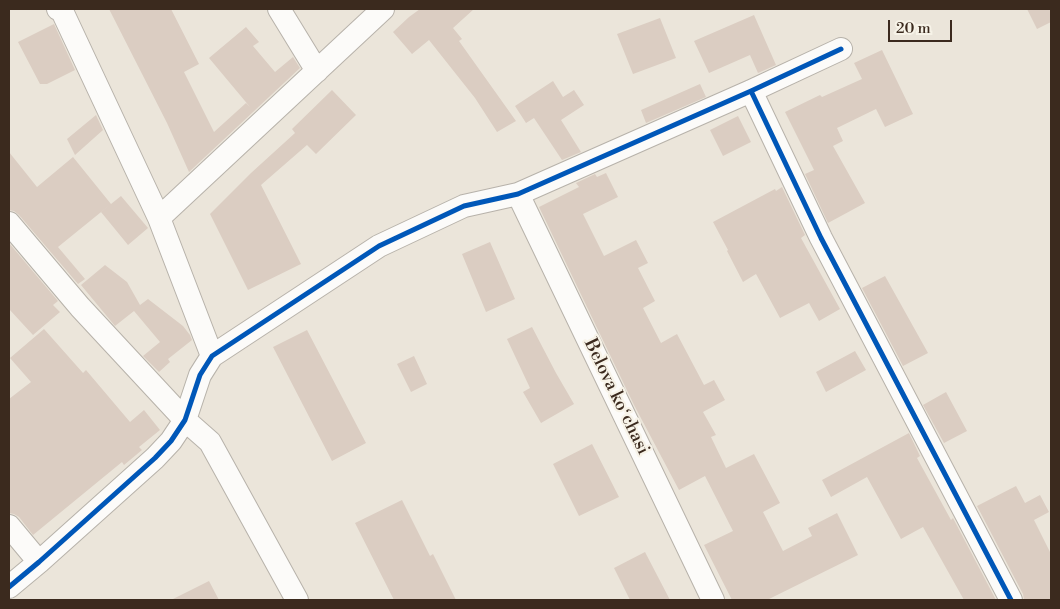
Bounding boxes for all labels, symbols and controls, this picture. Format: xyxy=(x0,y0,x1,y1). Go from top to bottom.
scale bar xyxy=(890,10,954,42)
text: 20 m xyxy=(896,19,931,38)
street label: Belova koʻchasi xyxy=(579,335,653,459)

